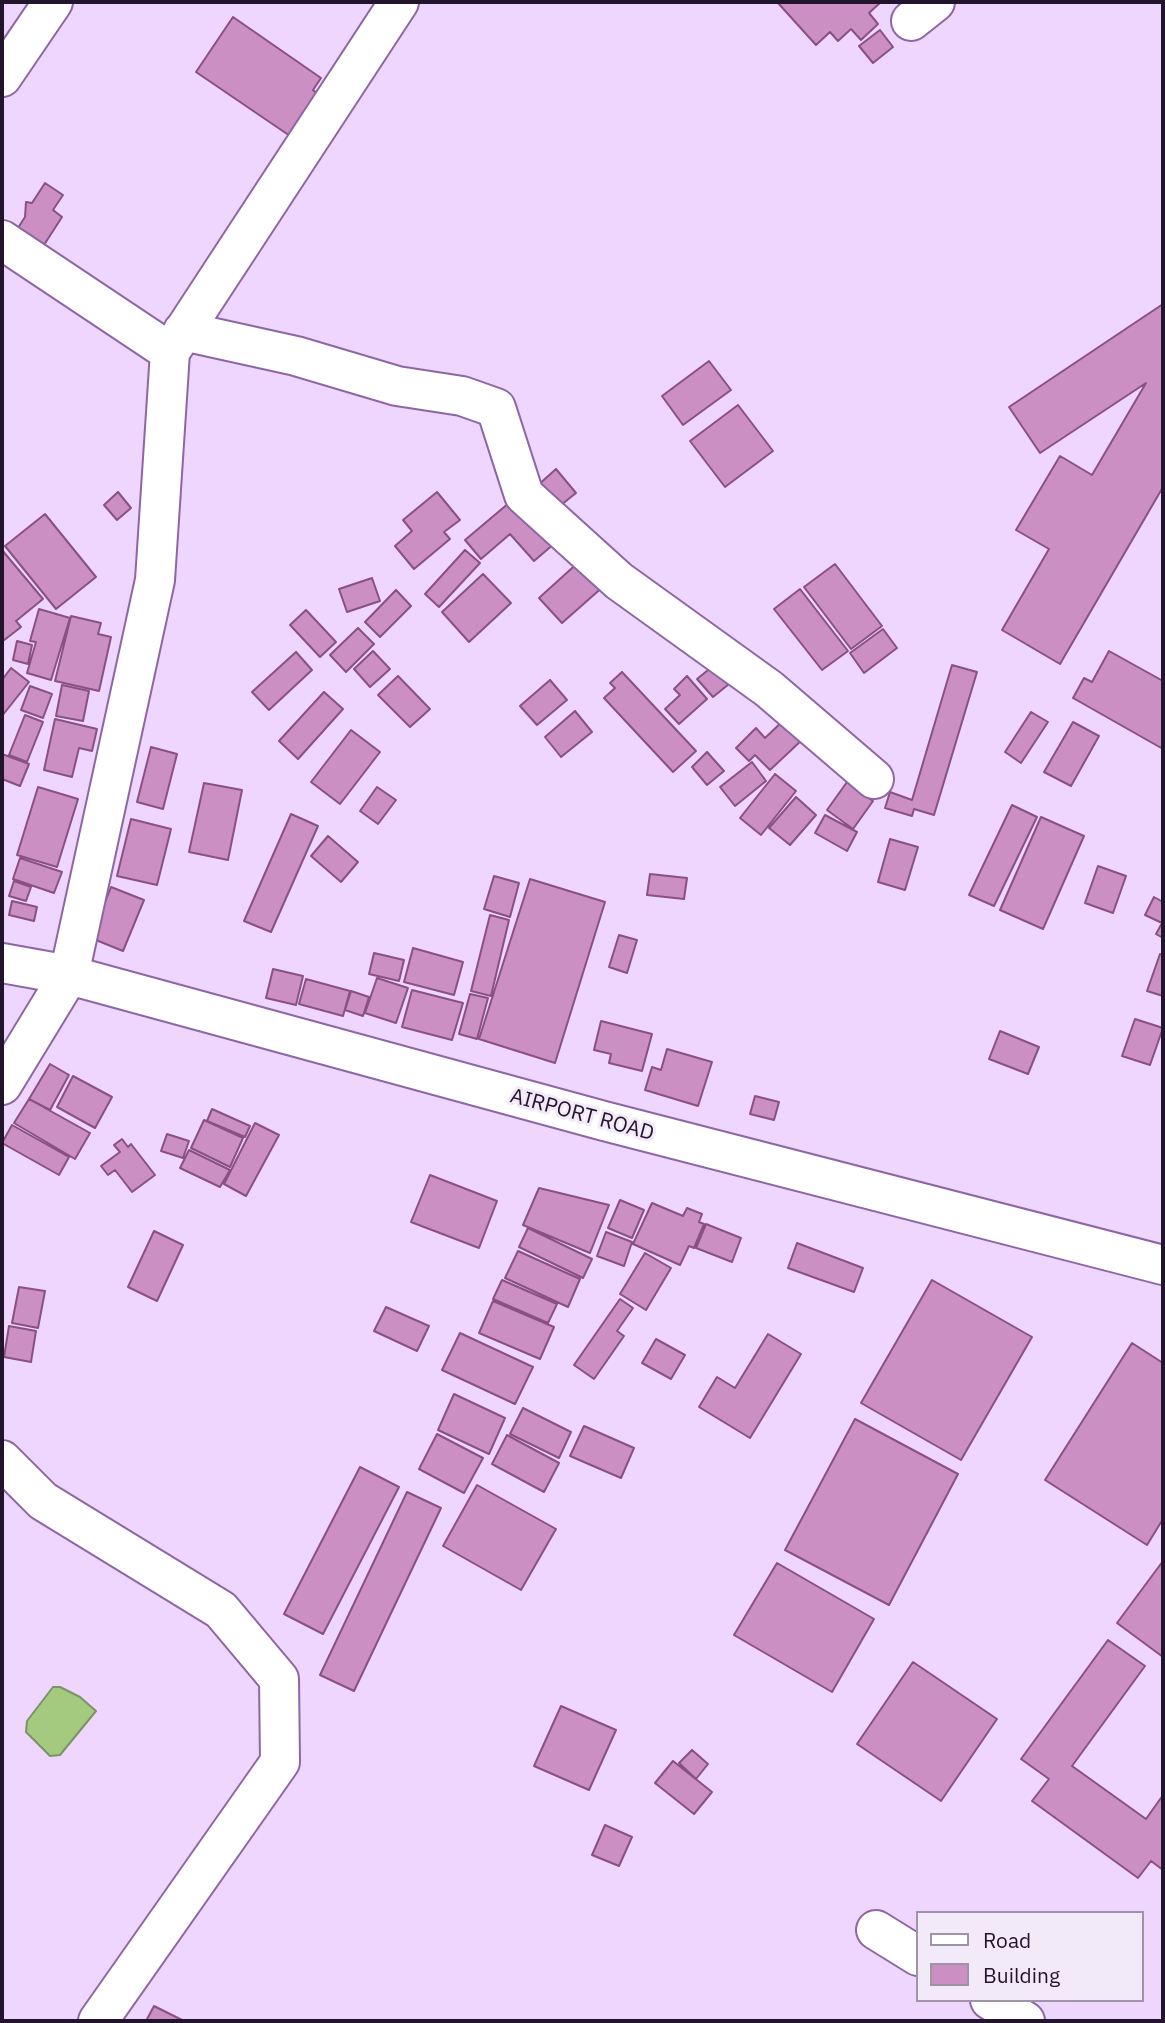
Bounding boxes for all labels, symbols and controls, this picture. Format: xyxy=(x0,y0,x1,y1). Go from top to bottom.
street label: AIRPORT ROAD xyxy=(507,1084,657,1146)
legend xyxy=(916,1911,1144,2002)
text: Road xyxy=(983,1926,1031,1954)
text: Building xyxy=(983,1961,1060,1989)

